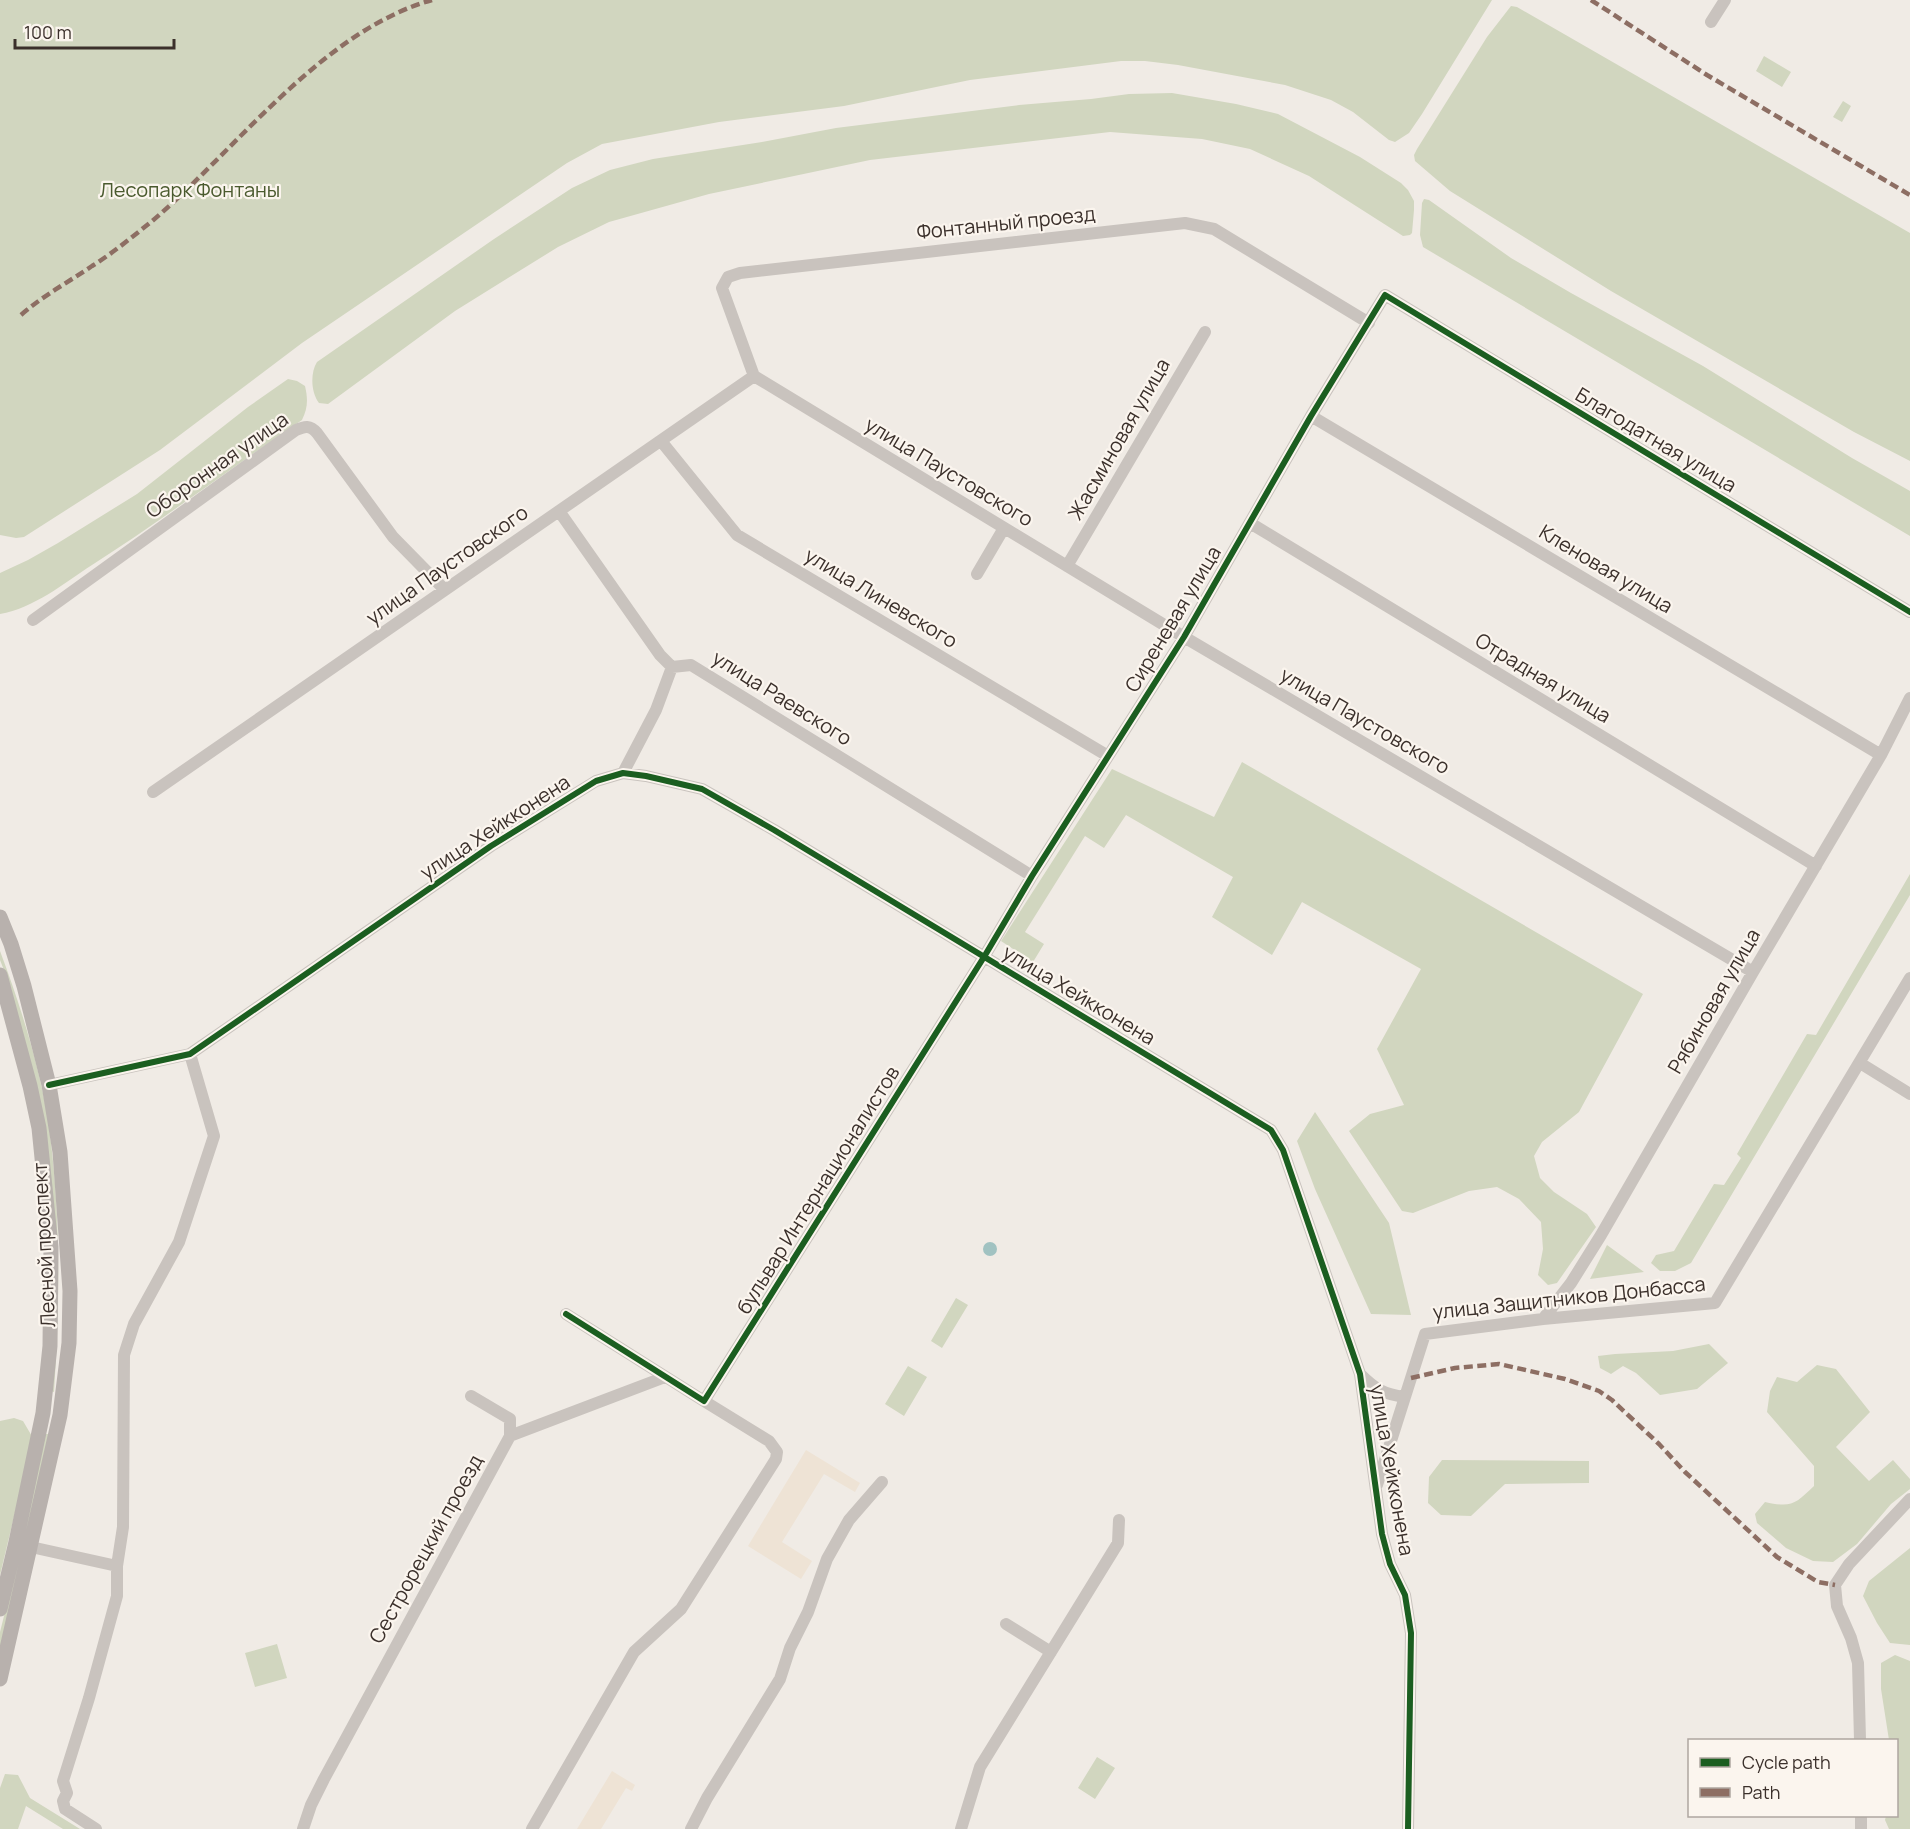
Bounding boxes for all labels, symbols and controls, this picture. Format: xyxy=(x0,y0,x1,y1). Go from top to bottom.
scale bar xyxy=(15,12,174,50)
text: 100 m xyxy=(24,20,72,44)
park label: Лесопарк Фонтаны xyxy=(100,176,280,203)
street label: Фонтанный проезд xyxy=(915,200,1097,245)
street label: Жасминовая улица xyxy=(1061,353,1176,524)
street label: Благодатная улица xyxy=(1571,381,1742,498)
street label: Оборонная улица xyxy=(140,405,293,524)
street label: улица Паустовского xyxy=(860,411,1039,533)
street label: улица Паустовского xyxy=(360,498,533,631)
street label: Кленовая улица xyxy=(1534,518,1678,619)
street label: улица Линевского xyxy=(800,541,963,654)
street label: Сиреневая улица xyxy=(1118,541,1227,697)
street label: Отрадная улица xyxy=(1470,626,1616,729)
street label: улица Раевского xyxy=(707,644,857,751)
street label: улица Паустовского xyxy=(1275,661,1455,780)
street label: улица Хейкконена xyxy=(415,768,575,885)
street label: Рябиновая улица xyxy=(1661,923,1766,1078)
street label: улица Хейкконена xyxy=(998,938,1161,1051)
street label: бульвар Интернационалистов xyxy=(730,1060,905,1319)
street label: Лесной проспект xyxy=(26,1162,61,1328)
street label: улица Защитников Донбасса xyxy=(1431,1270,1707,1325)
street label: улица Хейкконена xyxy=(1364,1382,1421,1558)
street label: Сестрорецкий проезд xyxy=(362,1450,489,1648)
legend xyxy=(1688,1739,1898,1817)
text: Cycle path xyxy=(1742,1750,1831,1774)
text: Path xyxy=(1742,1780,1780,1804)

